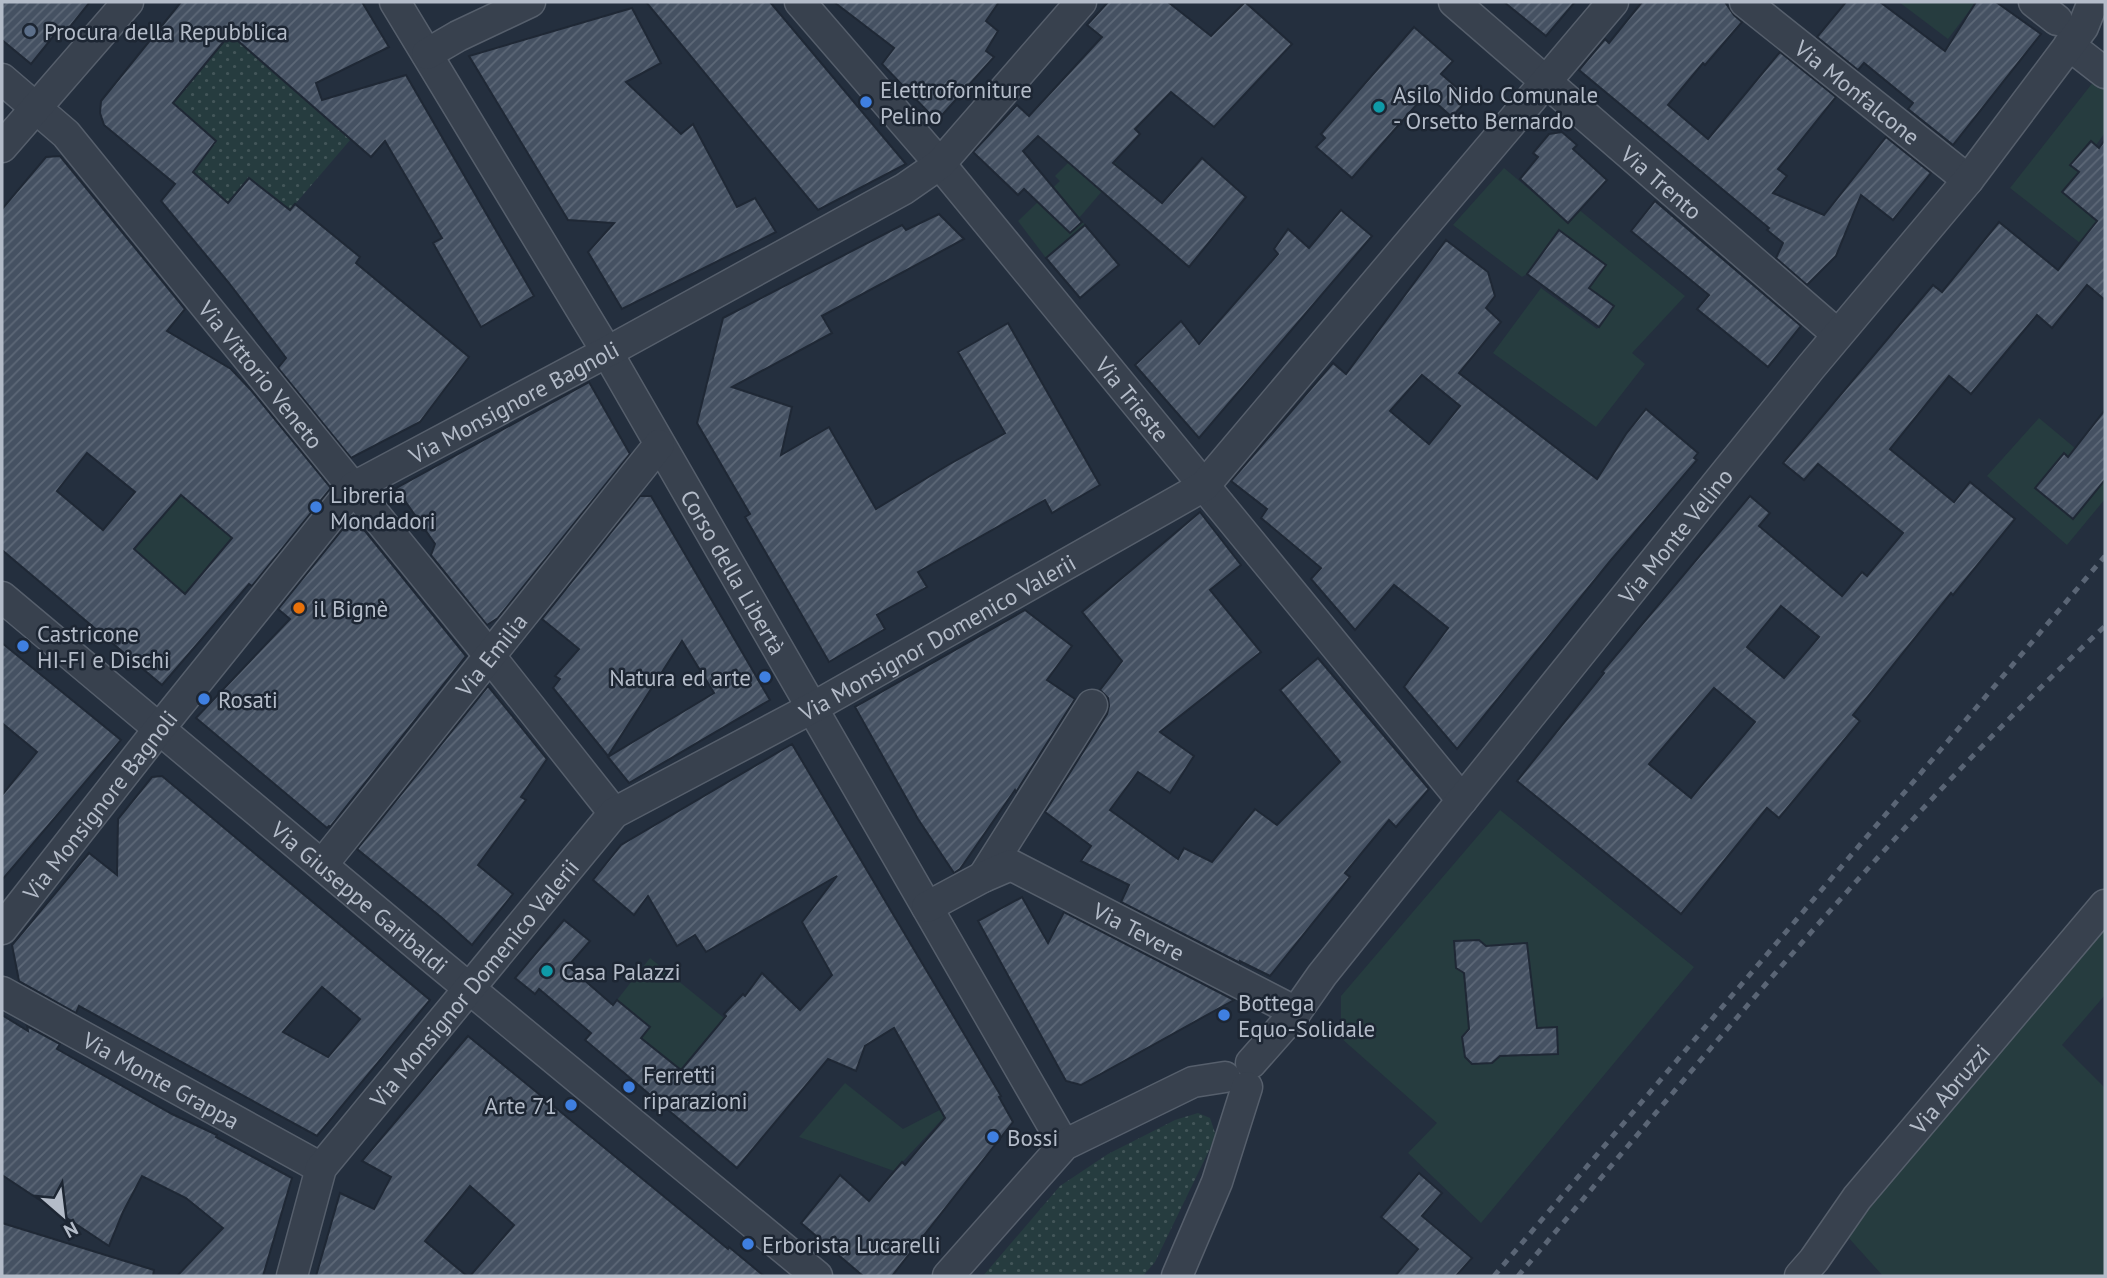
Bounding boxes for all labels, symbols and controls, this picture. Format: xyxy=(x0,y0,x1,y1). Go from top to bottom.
place label: Procura della Repubblica xyxy=(44,17,288,46)
marker: Procura della Repubblica xyxy=(22,23,38,39)
street label: Via Monfalcone xyxy=(1788,32,1926,151)
place label: Elettroforniture Pelino xyxy=(880,75,1032,130)
place label: Asilo Nido Comunale - Orsetto Bernardo xyxy=(1393,80,1598,135)
marker: Elettroforniture Pelino xyxy=(858,94,874,110)
marker: Asilo Nido Comunale - Orsetto Bernardo xyxy=(1371,99,1387,115)
street label: Via Trento xyxy=(1614,138,1708,225)
street label: Via Vittorio Veneto xyxy=(192,294,330,454)
street label: Via Monsignore Bagnoli xyxy=(403,334,624,470)
street label: Via Trieste xyxy=(1089,350,1176,447)
street label: Via Monte Velino xyxy=(1611,462,1738,610)
place label: Libreria Mondadori xyxy=(330,480,436,535)
street label: Corso della Libertà xyxy=(675,484,793,660)
marker: Libreria Mondadori xyxy=(308,499,324,515)
street label: Via Monsignor Domenico Valerii xyxy=(793,547,1080,727)
place label: il Bignè xyxy=(313,594,388,623)
marker: il Bignè xyxy=(291,600,307,616)
street label: Via Emilia xyxy=(448,607,533,703)
place label: Castricone HI-FI e Dischi xyxy=(37,619,170,674)
marker: Castricone HI-FI e Dischi xyxy=(15,638,31,654)
place label: Natura ed arte xyxy=(609,663,751,692)
marker: Natura ed arte xyxy=(757,669,773,685)
place label: Rosati xyxy=(218,685,278,714)
marker: Rosati xyxy=(196,691,212,707)
street label: Via Monsignore Bagnoli xyxy=(15,704,183,906)
street label: Via Giuseppe Garibaldi xyxy=(265,814,454,980)
street label: Via Monsignor Domenico Valerii xyxy=(362,853,585,1114)
street label: Via Tevere xyxy=(1087,895,1190,967)
place label: Casa Palazzi xyxy=(561,957,681,986)
marker: Casa Palazzi xyxy=(539,963,555,979)
place label: Bottega Equo-Solidale xyxy=(1238,988,1375,1043)
marker: Bottega Equo-Solidale xyxy=(1216,1007,1232,1023)
street label: Via Monte Grappa xyxy=(77,1024,245,1135)
street label: Via Abruzzi xyxy=(1903,1038,1996,1140)
place label: Ferretti riparazioni xyxy=(643,1060,748,1115)
marker: Ferretti riparazioni xyxy=(621,1079,637,1095)
place label: Arte 71 xyxy=(485,1091,557,1120)
marker: Arte 71 xyxy=(563,1097,579,1113)
place label: Bossi xyxy=(1007,1123,1058,1152)
marker: Bossi xyxy=(985,1129,1001,1145)
north arrow xyxy=(28,1180,98,1250)
text: N xyxy=(60,1216,82,1244)
place label: Erborista Lucarelli xyxy=(762,1230,941,1259)
marker: Erborista Lucarelli xyxy=(740,1236,756,1252)

